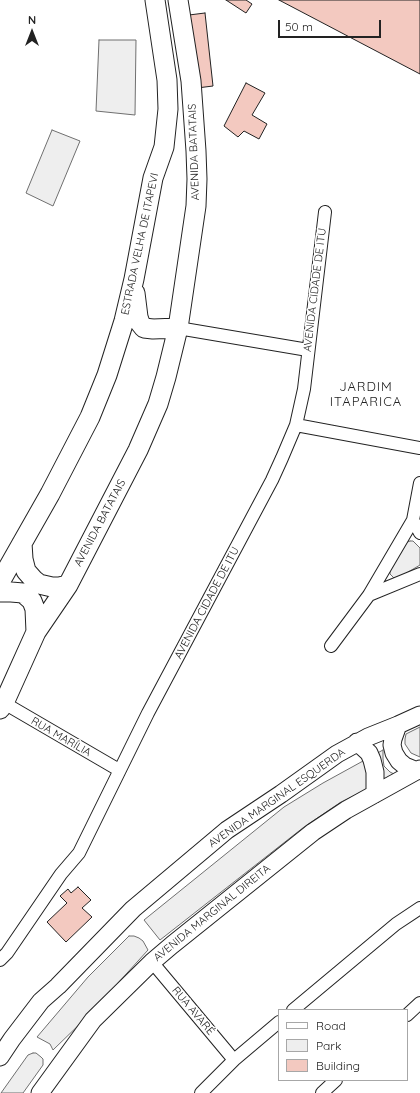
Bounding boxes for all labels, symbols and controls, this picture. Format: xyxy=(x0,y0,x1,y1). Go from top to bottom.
north arrow xyxy=(12,12,52,52)
scale bar xyxy=(280,12,383,38)
text: N xyxy=(28,13,36,27)
text: 50 m xyxy=(285,19,313,34)
street label: AVENIDA BATATAIS xyxy=(186,103,202,201)
street label: ESTRADA VELHA DE ITAPEVI xyxy=(118,172,162,316)
street label: AVENIDA CIDADE DE ITU xyxy=(301,227,329,353)
district label: JARDIM ITAPARICA xyxy=(330,379,402,410)
street label: AVENIDA BATATAIS xyxy=(71,477,129,569)
street label: AVENIDA CIDADE DE ITU xyxy=(172,545,242,661)
street label: RUA MARÍLIA xyxy=(29,714,93,760)
street label: AVENIDA MARGINAL ESQUERDA xyxy=(206,746,348,850)
street label: AVENIDA MARGINAL DIREITA xyxy=(151,862,273,964)
street label: RUA AVARÉ xyxy=(169,984,217,1038)
legend xyxy=(278,1009,408,1081)
text: Road xyxy=(316,1018,346,1033)
text: Park xyxy=(316,1038,341,1053)
text: Building xyxy=(316,1058,360,1073)

